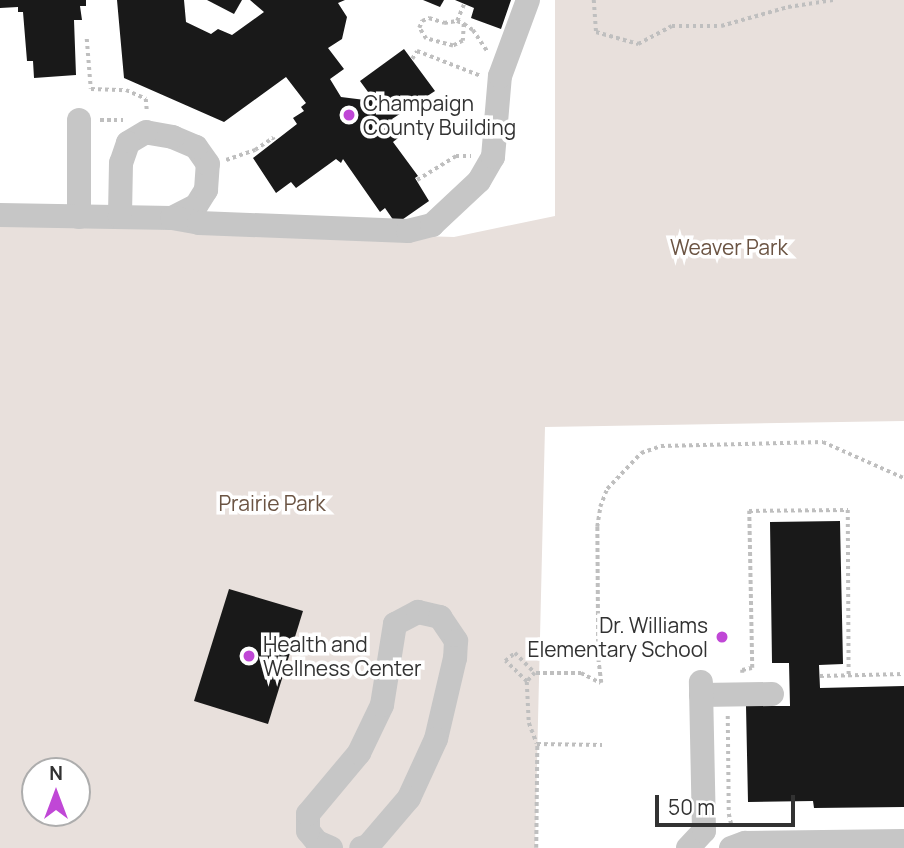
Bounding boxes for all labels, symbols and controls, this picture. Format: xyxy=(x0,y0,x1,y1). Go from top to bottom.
place label: Champaign County Building xyxy=(363,90,516,140)
marker: Champaign County Building xyxy=(341,107,357,123)
park label: Weaver Park xyxy=(670,234,788,260)
park label: Prairie Park xyxy=(218,490,326,516)
place label: Dr. Williams Elementary School xyxy=(527,612,708,662)
marker: Dr. Williams Elementary School xyxy=(714,629,730,645)
place label: Health and Wellness Center xyxy=(263,631,422,681)
marker: Health and Wellness Center xyxy=(241,648,257,664)
north arrow xyxy=(21,757,91,827)
text: N xyxy=(49,760,63,786)
scale bar xyxy=(659,782,799,826)
text: 50 m xyxy=(668,793,715,821)

